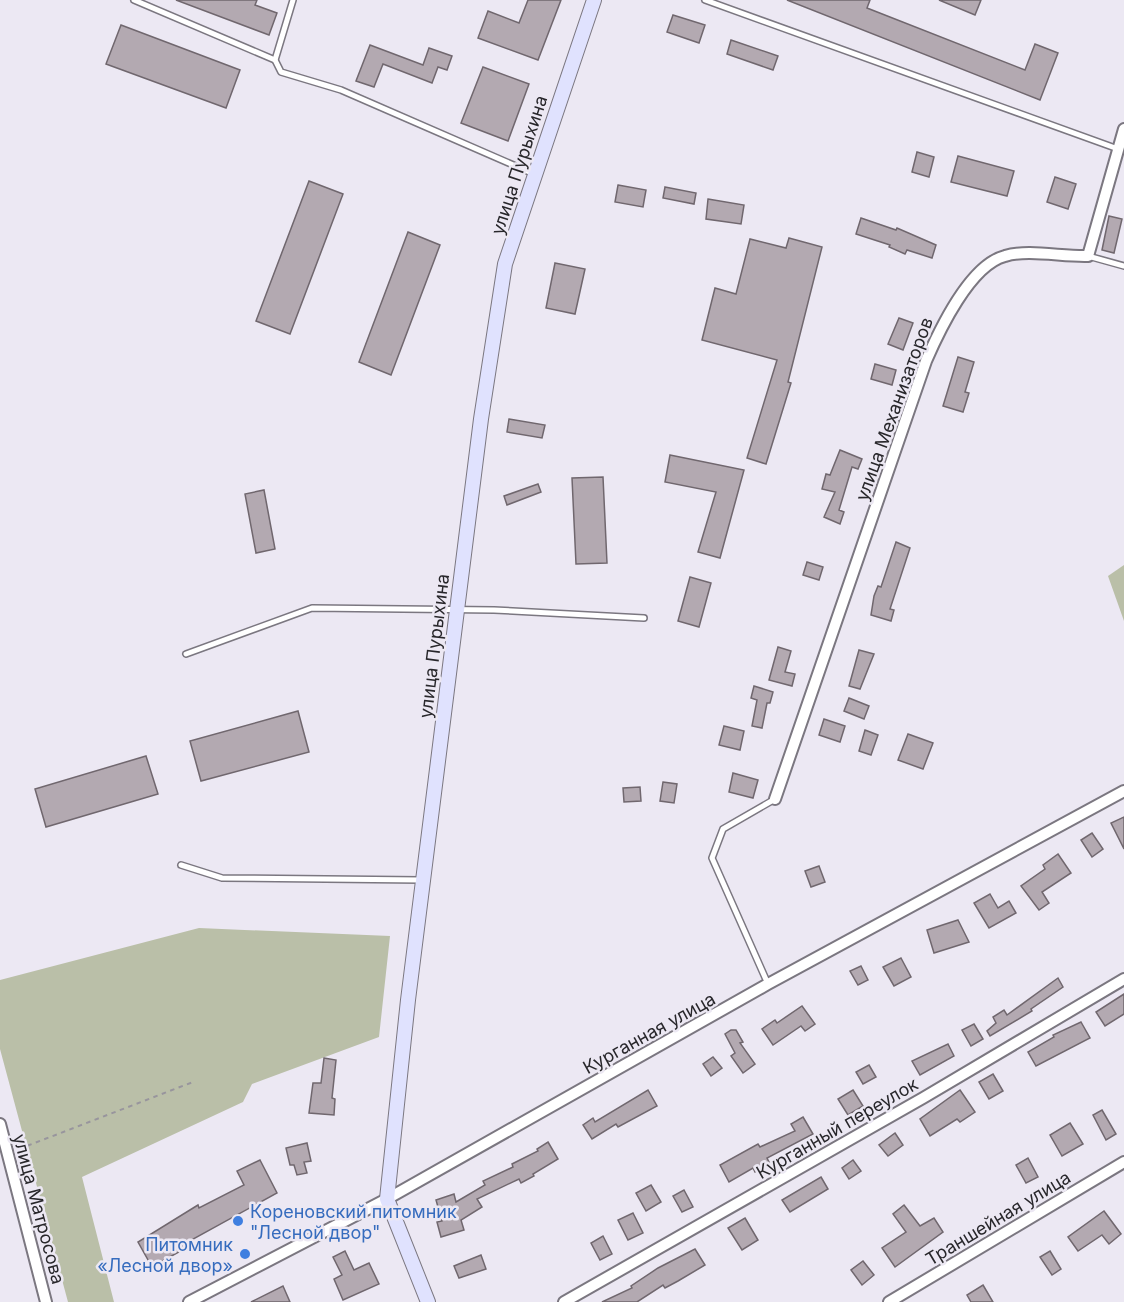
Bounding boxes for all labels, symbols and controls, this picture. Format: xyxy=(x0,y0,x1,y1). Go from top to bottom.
street label: улица Пурыхина xyxy=(487,93,551,237)
street label: улица Механизаторов xyxy=(851,314,937,504)
street label: улица Пурыхина xyxy=(415,573,453,719)
street label: Курганная улица xyxy=(579,988,719,1078)
street label: Курганный переулок xyxy=(752,1073,922,1183)
street label: улица Матросова xyxy=(9,1132,69,1286)
street label: Траншейная улица xyxy=(922,1166,1074,1270)
place label: Кореновский питомник "Лесной двор" xyxy=(250,1201,457,1243)
marker: Кореновский питомник "Лесной двор" xyxy=(231,1214,245,1228)
place label: Питомник «Лесной двор» xyxy=(97,1234,233,1276)
marker: Питомник «Лесной двор» xyxy=(238,1247,252,1261)

